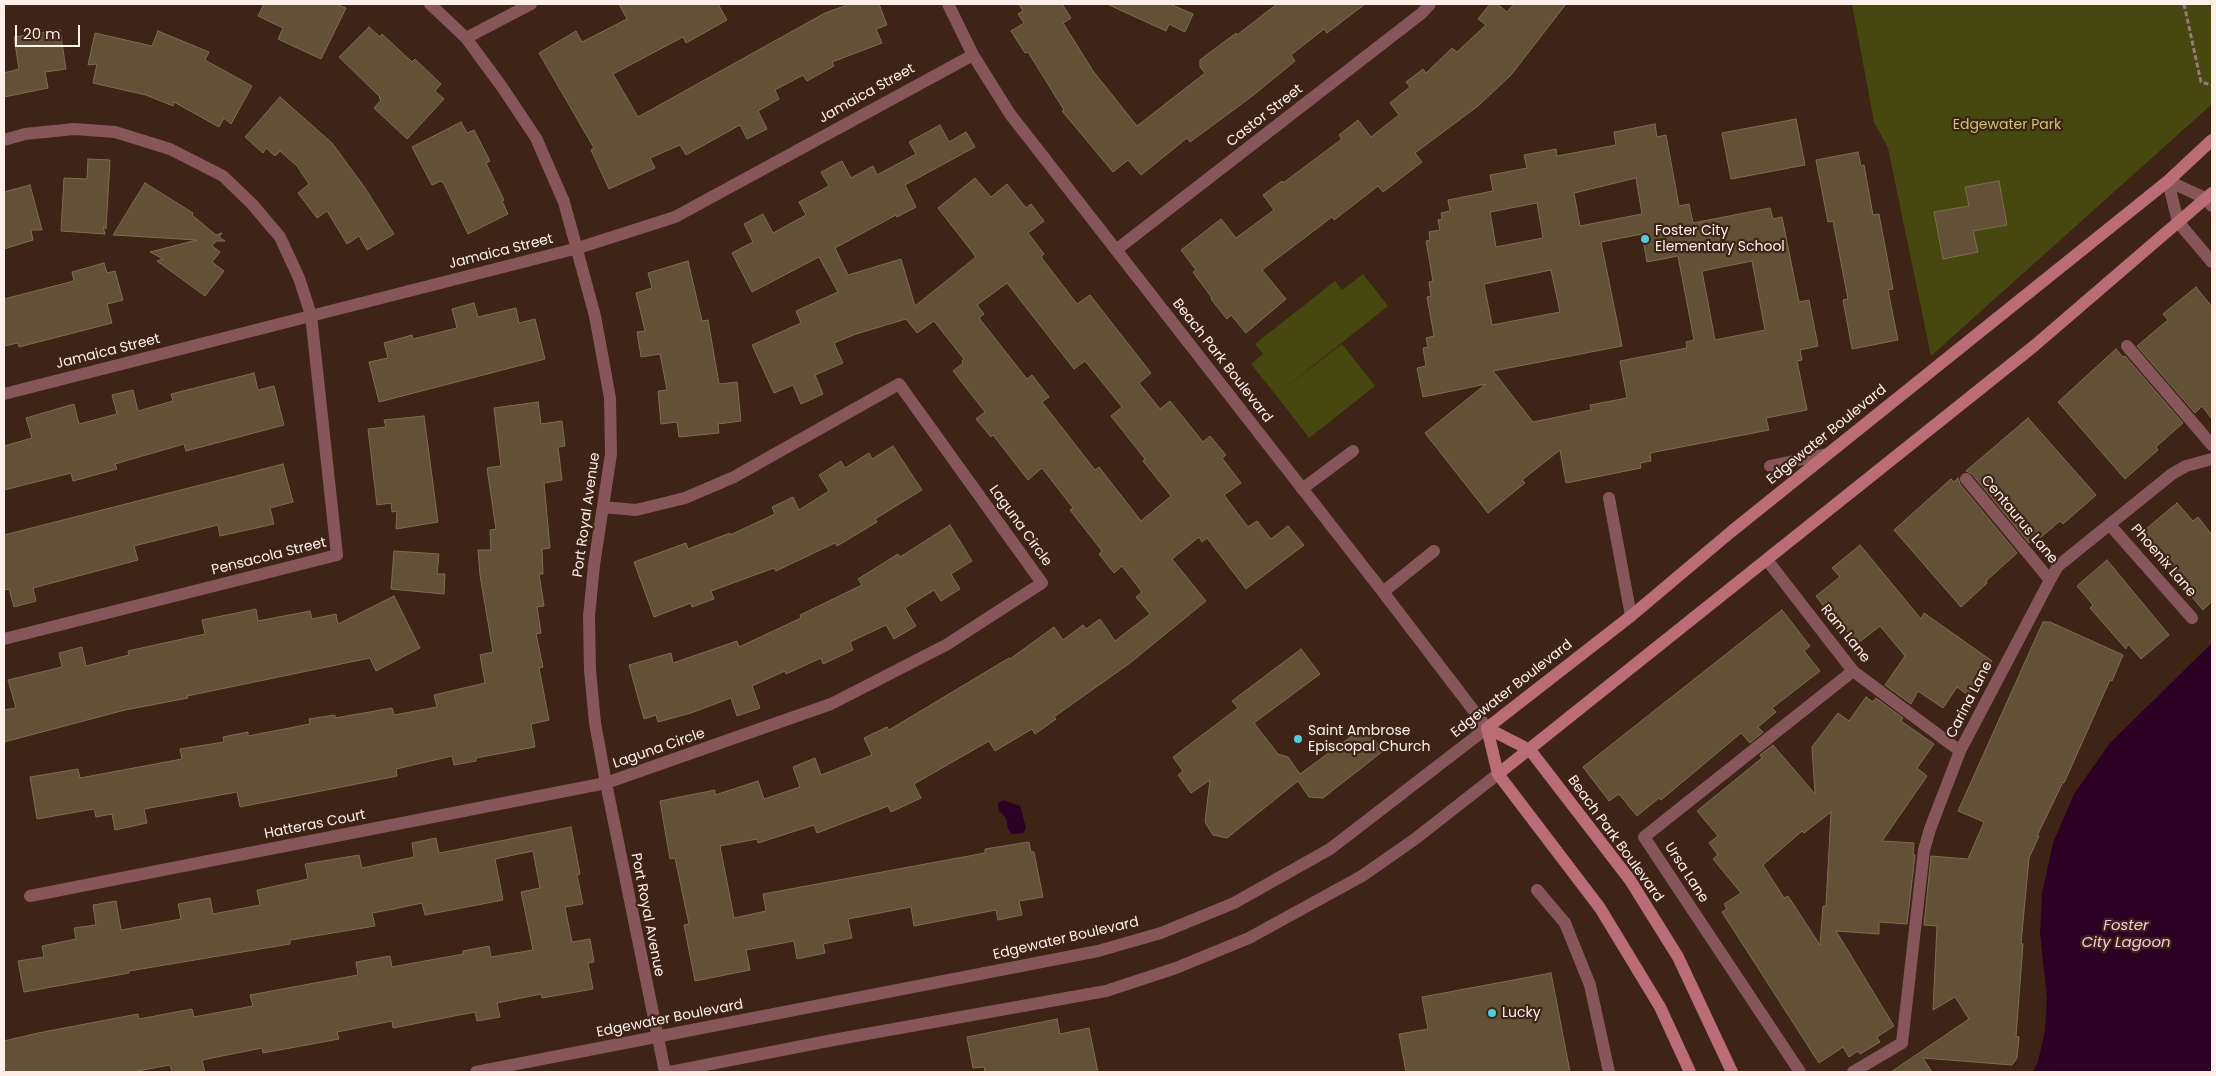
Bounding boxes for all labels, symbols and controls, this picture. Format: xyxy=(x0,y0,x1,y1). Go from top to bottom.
scale bar xyxy=(18,15,82,47)
text: 20 m xyxy=(23,23,61,44)
street label: Jamaica Street xyxy=(816,61,918,127)
street label: Castor Street xyxy=(1224,81,1306,151)
park label: Edgewater Park xyxy=(1953,117,2061,133)
place label: Foster City Elementary School xyxy=(1655,223,1785,256)
street label: Jamaica Street xyxy=(447,231,555,273)
marker: Foster City Elementary School xyxy=(1639,233,1651,245)
street label: Beach Park Boulevard xyxy=(1169,296,1275,426)
street label: Jamaica Street xyxy=(54,331,162,373)
street label: Edgewater Boulevard xyxy=(1764,382,1890,488)
street label: Port Royal Avenue xyxy=(570,452,604,578)
street label: Centaurus Lane xyxy=(1977,472,2061,568)
street label: Laguna Circle xyxy=(985,482,1055,570)
street label: Phoenix Lane xyxy=(2127,521,2199,601)
street label: Pensacola Street xyxy=(210,535,328,579)
street label: Ram Lane xyxy=(1817,602,1873,666)
street label: Edgewater Boulevard xyxy=(1448,636,1576,742)
street label: Carina Lane xyxy=(1943,659,1997,741)
place label: Saint Ambrose Episcopal Church xyxy=(1308,723,1430,756)
street label: Laguna Circle xyxy=(611,725,707,773)
marker: Saint Ambrose Episcopal Church xyxy=(1292,733,1304,745)
street label: Beach Park Boulevard xyxy=(1563,772,1667,906)
street label: Hatteras Court xyxy=(263,807,367,843)
street label: Ursa Lane xyxy=(1660,840,1712,906)
street label: Port Royal Avenue xyxy=(627,852,667,978)
street label: Edgewater Boulevard xyxy=(991,914,1141,964)
water label: Foster City Lagoon xyxy=(2081,917,2171,952)
street label: Edgewater Boulevard xyxy=(595,997,745,1041)
place label: Lucky xyxy=(1502,1005,1541,1021)
marker: Lucky xyxy=(1486,1007,1498,1019)

